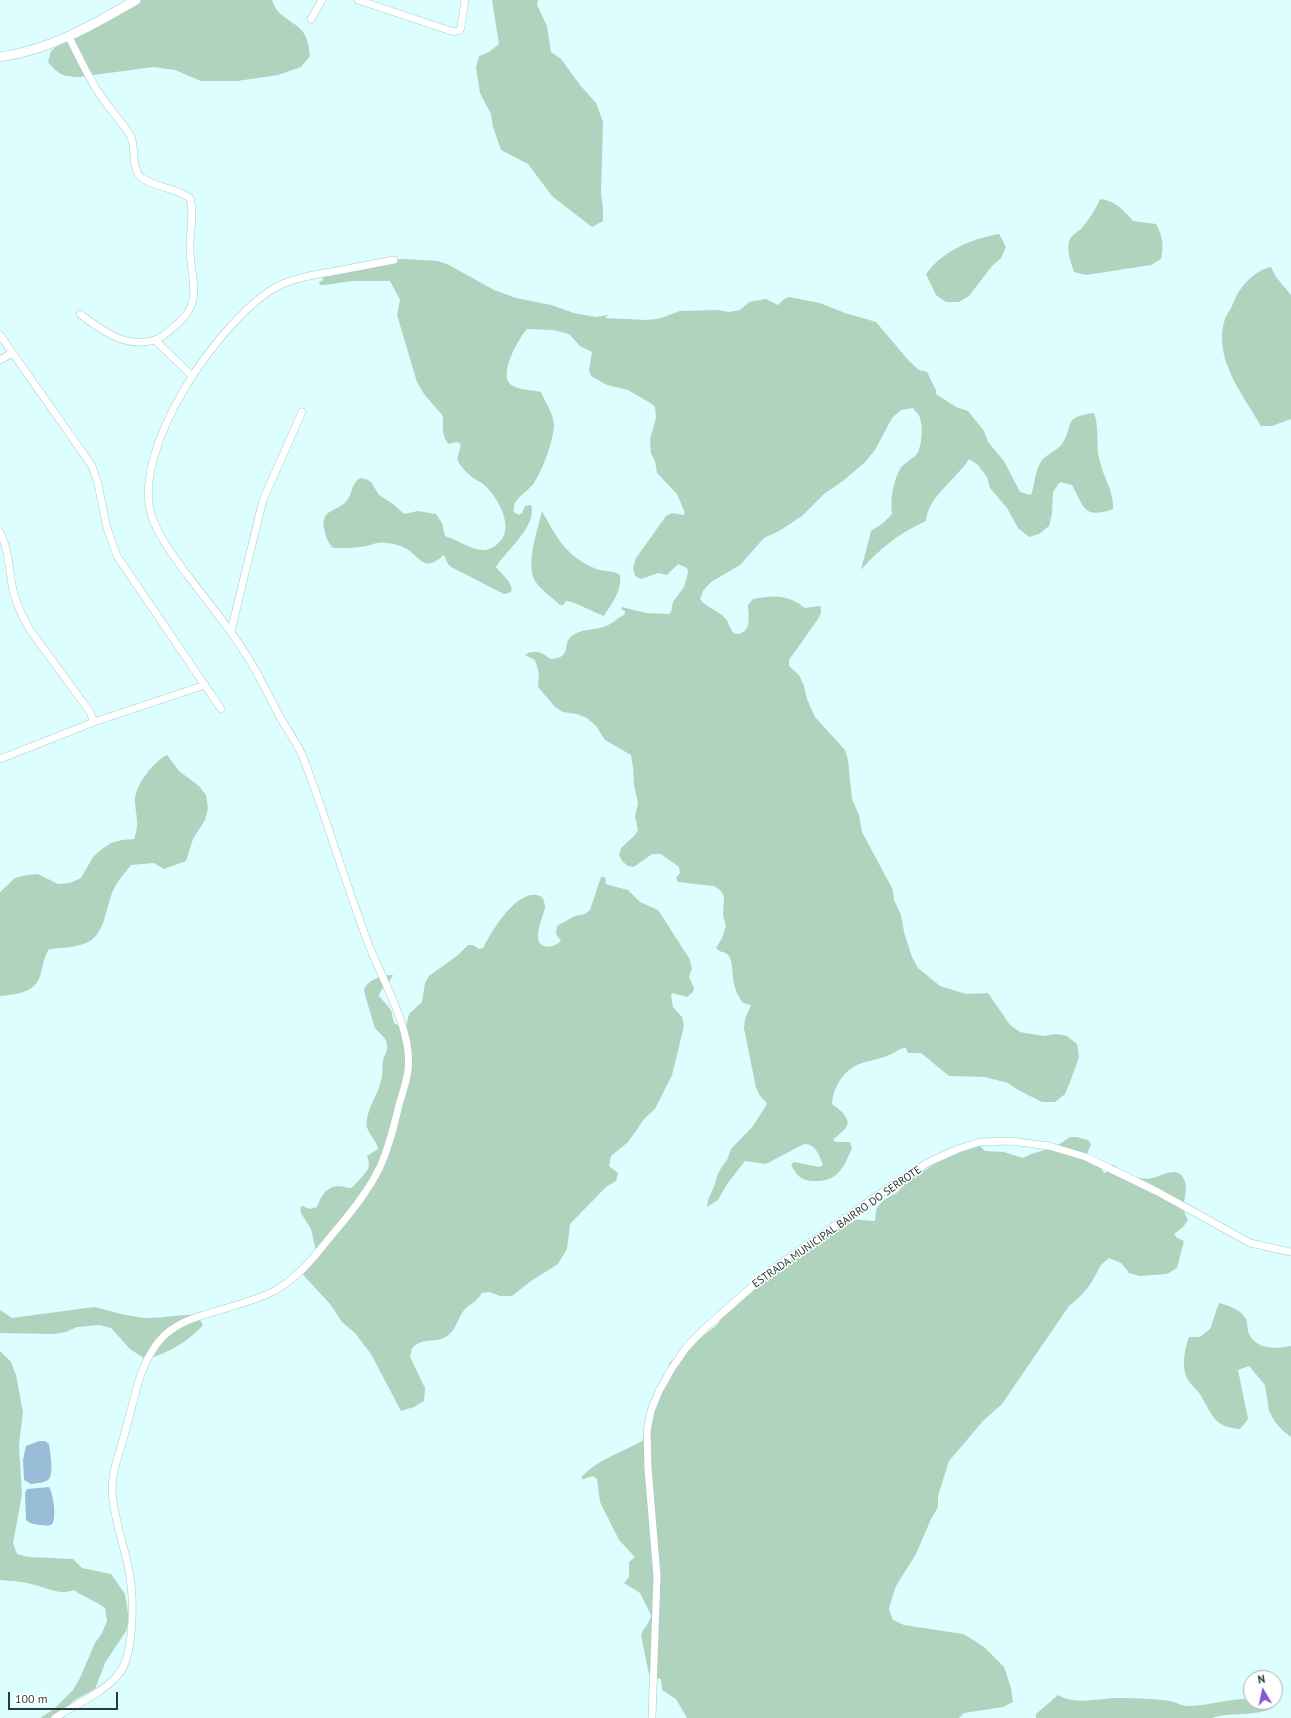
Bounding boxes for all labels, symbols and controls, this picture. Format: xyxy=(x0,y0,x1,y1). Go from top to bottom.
street label: ESTRADA MUNICIPAL BAIRRO DO SERROTE xyxy=(750,1163,924,1291)
north arrow xyxy=(1243,1670,1283,1710)
text: N xyxy=(1257,1672,1266,1687)
scale bar xyxy=(10,1684,120,1710)
text: 100 m xyxy=(15,1691,48,1706)

